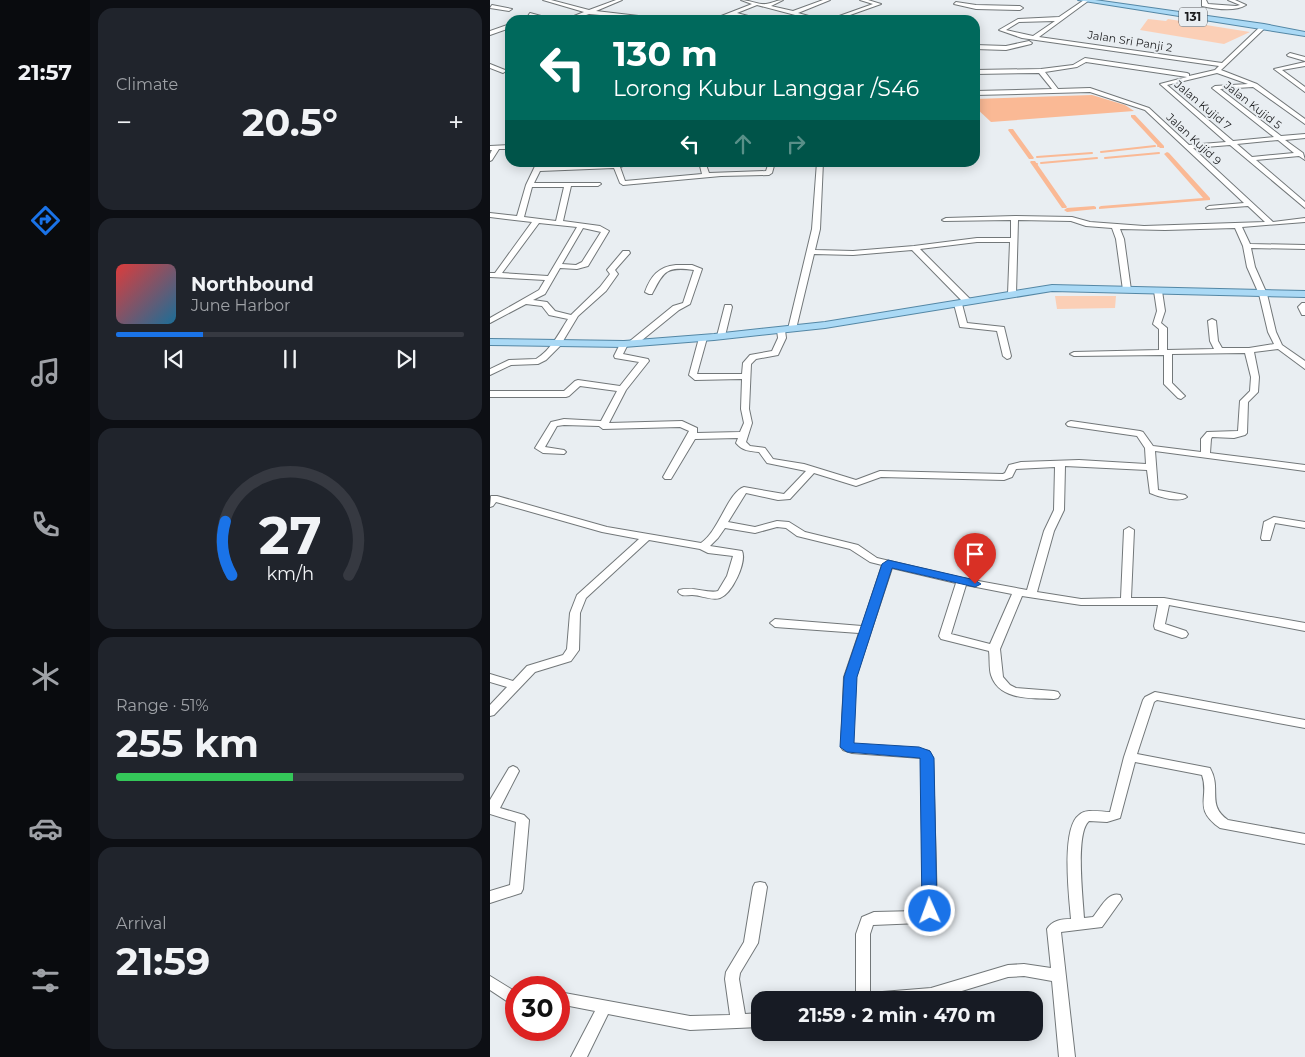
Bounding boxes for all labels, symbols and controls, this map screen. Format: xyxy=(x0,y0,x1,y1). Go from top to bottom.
road number: 131 xyxy=(1179,8,1207,26)
street label: Jalan Sri Panji 2 xyxy=(1086,27,1173,55)
text: 130 m xyxy=(613,32,718,75)
icon: left xyxy=(530,35,595,100)
text: 21:57 xyxy=(18,59,72,86)
text: Climate xyxy=(116,75,178,94)
text: Lorong Kubur Langgar /S46 xyxy=(613,75,919,102)
street label: Jalan Kujid 7 xyxy=(1171,77,1234,133)
street label: Jalan Kujid 5 xyxy=(1221,78,1285,132)
text: 20.5° xyxy=(242,99,338,146)
text: − xyxy=(116,105,132,139)
text: + xyxy=(448,105,464,139)
street label: Jalan Kujid 9 xyxy=(1163,109,1225,168)
icon: left xyxy=(676,130,704,158)
icon: ahead xyxy=(729,130,757,158)
icon: right xyxy=(782,130,810,158)
icon: directions xyxy=(28,203,63,238)
text: Northbound xyxy=(191,273,314,296)
text: June Harbor xyxy=(191,296,290,315)
icon: previous xyxy=(160,345,188,373)
icon: pause xyxy=(276,345,304,373)
icon: next xyxy=(392,345,420,373)
icon: music xyxy=(28,355,63,390)
text: 27 xyxy=(259,504,321,567)
icon: phone xyxy=(28,507,63,542)
pin xyxy=(954,533,996,584)
icon: arrive xyxy=(961,540,989,568)
text: km/h xyxy=(266,563,314,584)
icon: climate xyxy=(28,659,63,694)
text: Range · 51% xyxy=(116,696,209,715)
text: 255 km xyxy=(116,720,259,767)
icon: car xyxy=(28,811,63,846)
position arrow xyxy=(903,884,955,936)
text: Arrival xyxy=(116,914,166,933)
text: 21:59 xyxy=(116,938,210,985)
icon: filters xyxy=(28,963,63,998)
speed limit sign: 30 xyxy=(505,976,570,1041)
text: 21:59 · 2 min · 470 m xyxy=(798,1004,996,1027)

